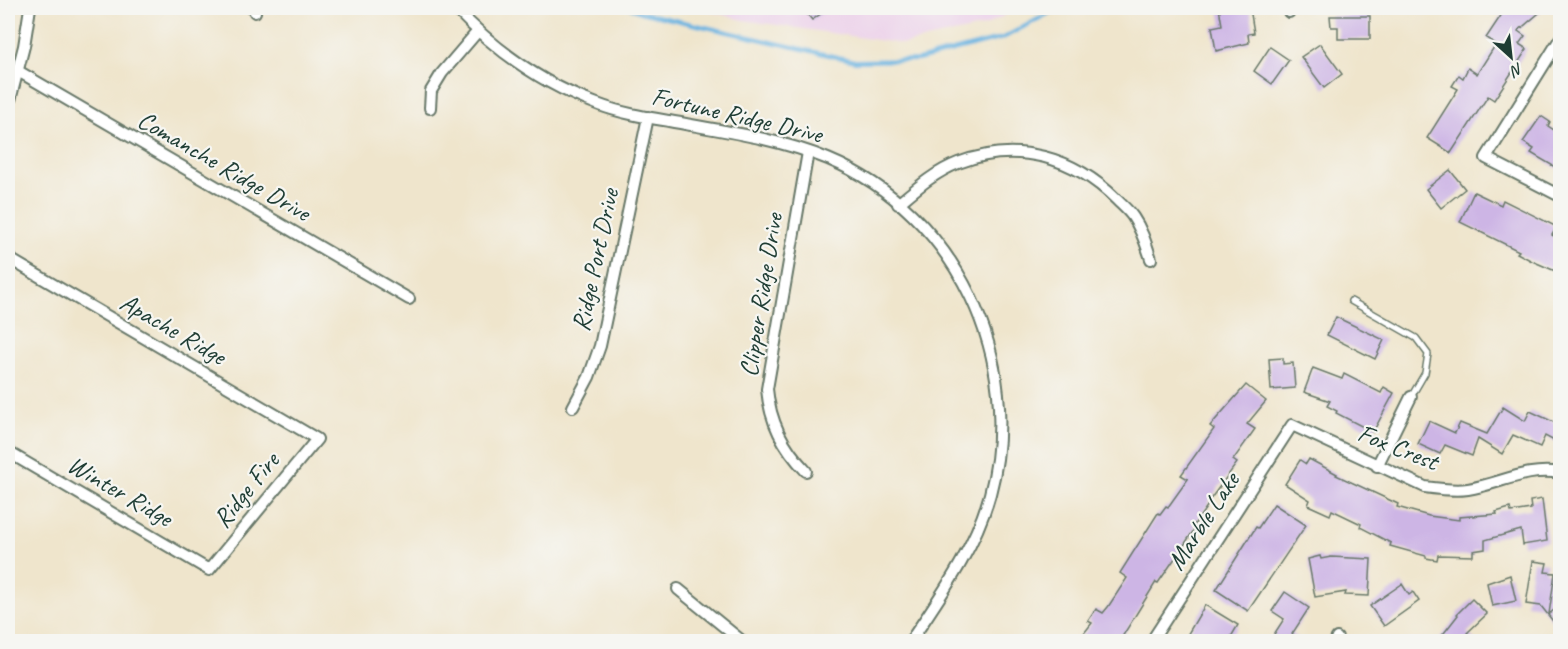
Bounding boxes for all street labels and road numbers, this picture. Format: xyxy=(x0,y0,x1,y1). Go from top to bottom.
street label: Fortune Ridge Drive xyxy=(649,79,828,151)
street label: Comanche Ridge Drive xyxy=(132,103,318,230)
street label: Ridge Port Drive xyxy=(564,184,626,334)
street label: Clipper Ridge Drive xyxy=(732,210,790,379)
street label: Apache Ridge xyxy=(114,286,234,374)
street label: Fox Crest xyxy=(1353,416,1445,479)
street label: Ridge Fire xyxy=(206,444,288,535)
street label: Winter Ridge xyxy=(62,448,180,535)
street label: Marble Lake xyxy=(1159,464,1248,576)

